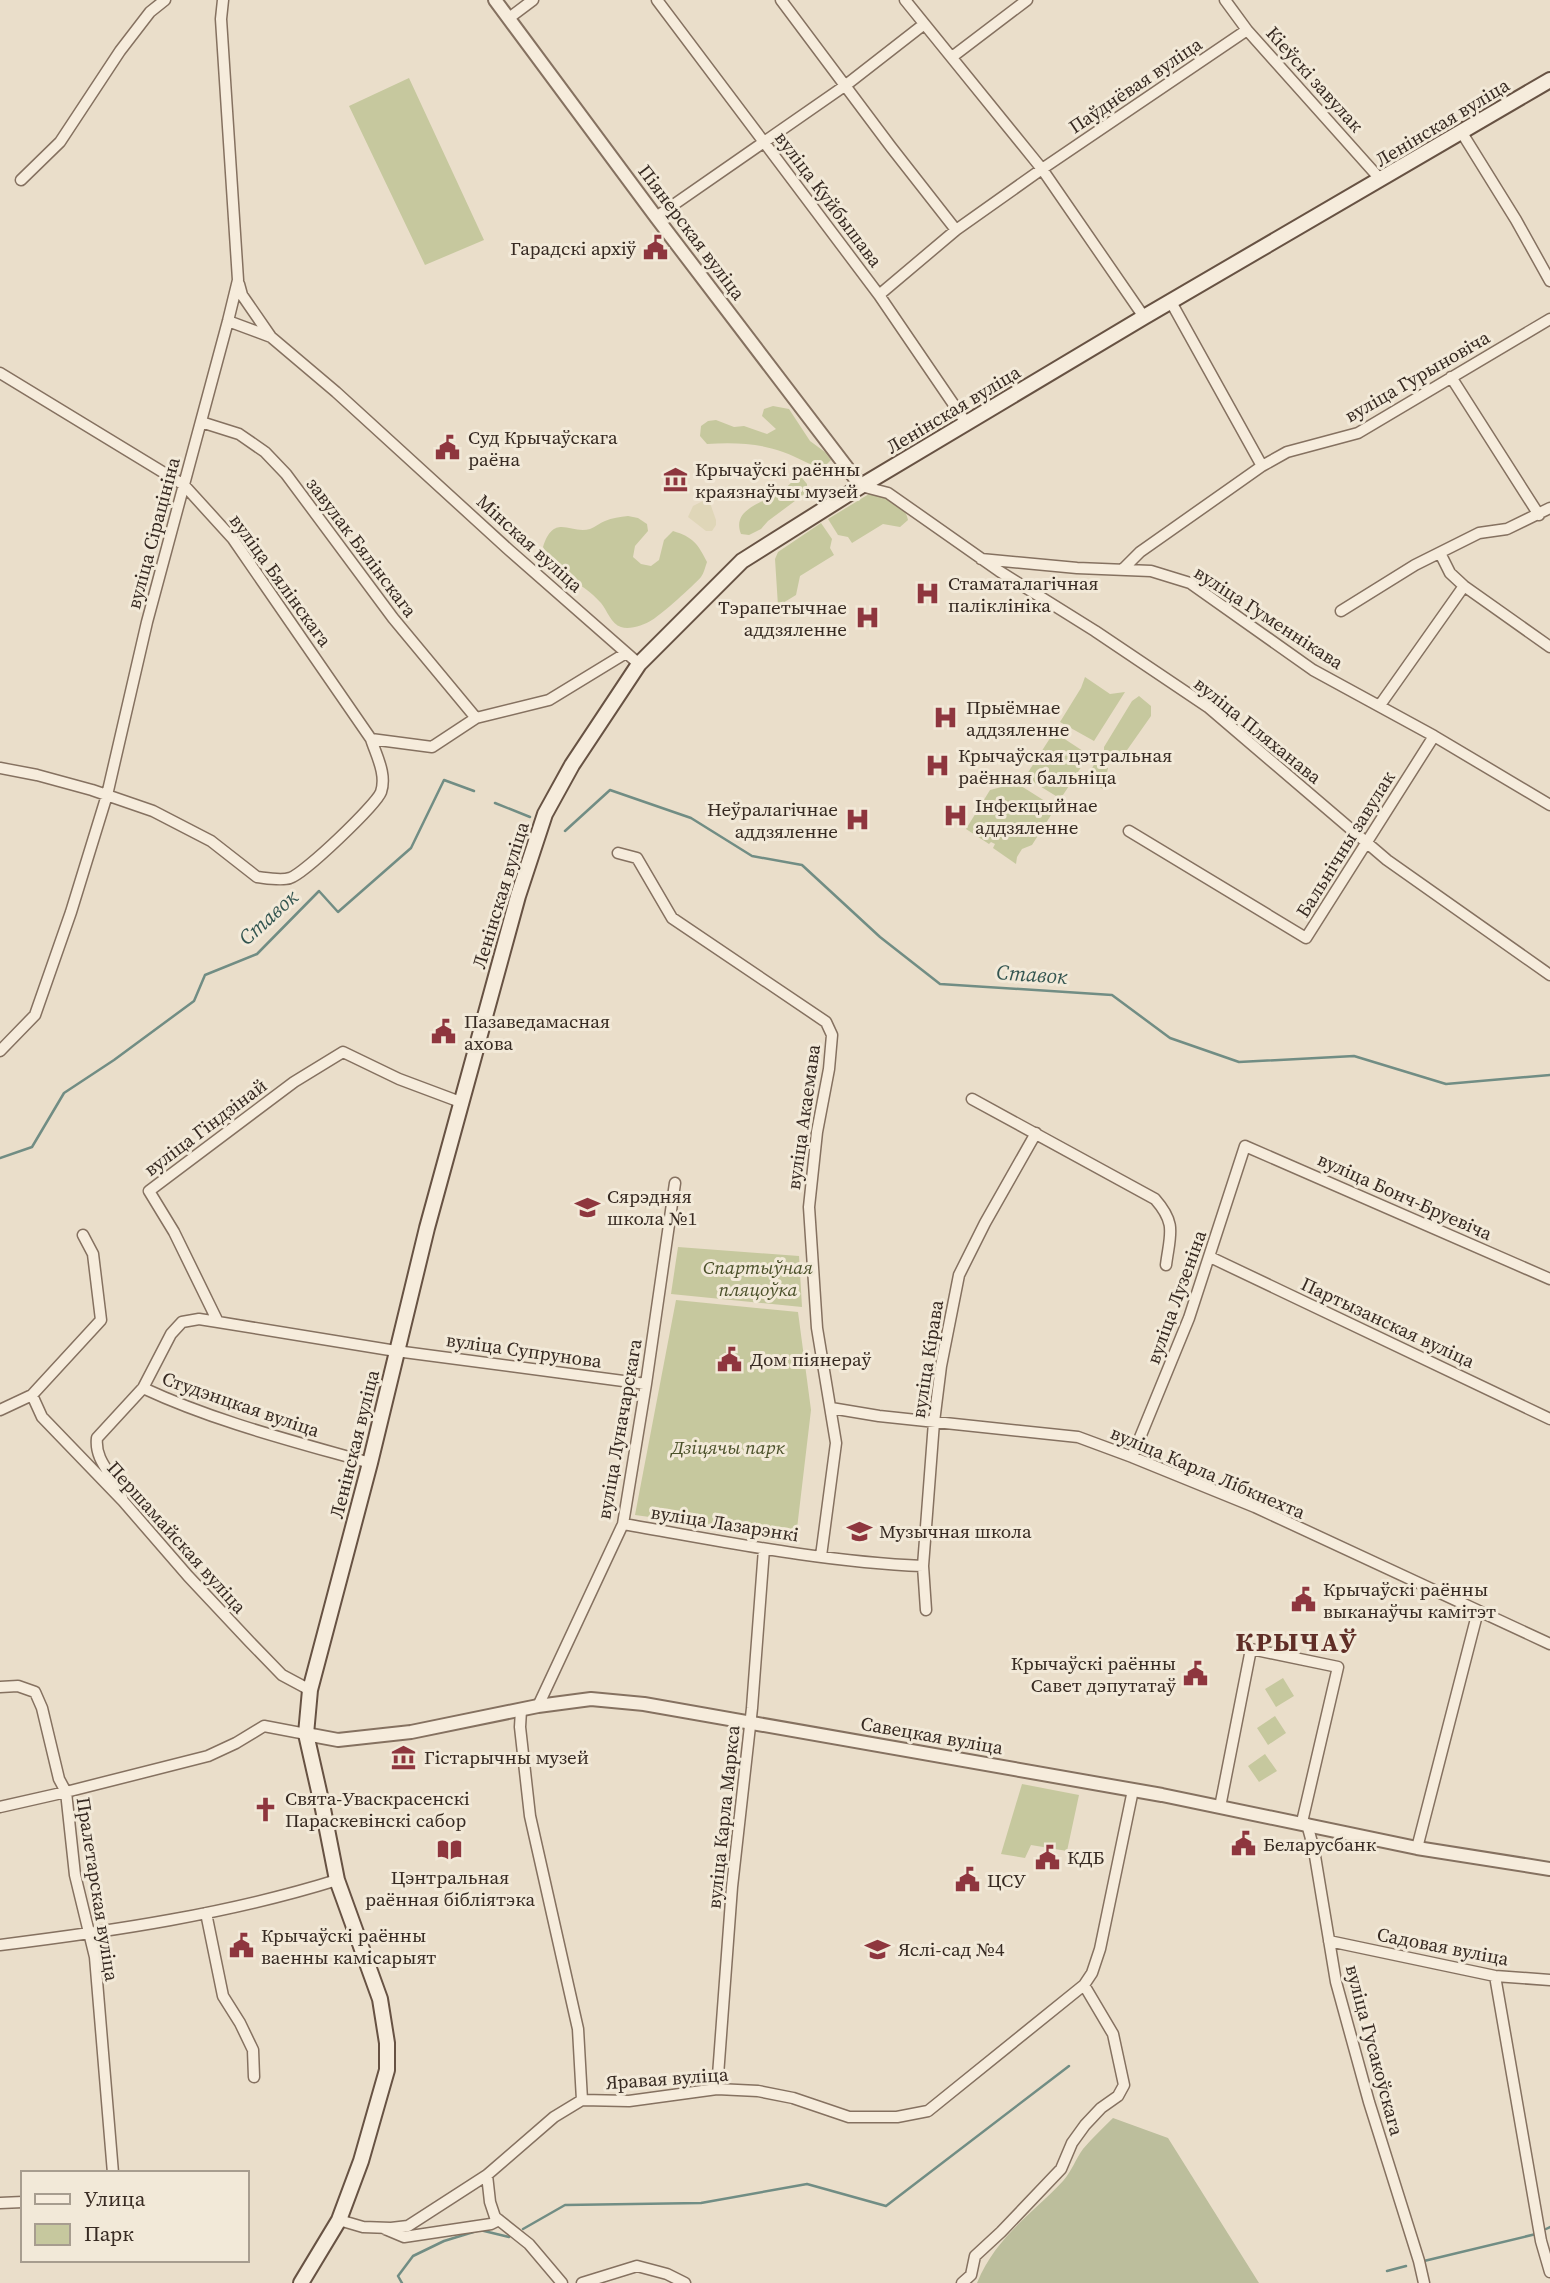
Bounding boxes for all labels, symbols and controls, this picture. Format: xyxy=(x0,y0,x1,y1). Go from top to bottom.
street label: Кіеўскі завулак xyxy=(1260,20,1370,138)
street label: Паўднёвая вуліца xyxy=(1063,31,1207,139)
street label: Ленінская вуліца xyxy=(1370,71,1514,172)
street label: вуліца Куйбышава xyxy=(769,126,889,273)
street label: Піянерская вуліца xyxy=(632,159,752,305)
public building icon: Гарадскі архіў xyxy=(642,234,670,262)
place label: Гарадскі архіў xyxy=(510,235,636,261)
street label: вуліца Гурыновіча xyxy=(1340,324,1495,428)
street label: Ленінская вуліца xyxy=(881,358,1025,459)
place label: Суд Крычаўскага раёна xyxy=(468,424,618,472)
public building icon: Суд Крычаўскага раёна xyxy=(434,434,462,462)
street label: вуліца Сірацініна xyxy=(120,454,186,612)
place label: Крычаўскі раённы краязнаўчы музей xyxy=(695,456,860,504)
museum icon: Крычаўскі раённы краязнаўчы музей xyxy=(661,466,689,494)
street label: завулак Бялінскага xyxy=(301,472,423,623)
street label: Мінская вуліца xyxy=(471,488,589,598)
street label: вуліца Бялінскага xyxy=(224,508,338,652)
street label: вуліца Гуменнікава xyxy=(1189,559,1349,675)
place label: Стаматалагічная паліклініка xyxy=(948,570,1099,618)
hospital icon: Стаматалагічная паліклініка xyxy=(914,580,942,608)
place label: Тэрапетычнае аддзяленне xyxy=(718,594,847,642)
hospital icon: Тэрапетычнае аддзяленне xyxy=(853,604,881,632)
street label: вуліца Пляханава xyxy=(1189,670,1328,790)
place label: Прыёмнае аддзяленне xyxy=(966,694,1069,742)
hospital icon: Прыёмнае аддзяленне xyxy=(932,704,960,732)
place label: Крычаўская цэтральная раённая бальніца xyxy=(958,742,1172,790)
hospital icon: Крычаўская цэтральная раённая бальніца xyxy=(924,752,952,780)
street label: Бальнічны завулак xyxy=(1289,765,1401,922)
place label: Інфекцыйнае аддзяленне xyxy=(975,792,1098,840)
place label: Неўралагічнае аддзяленне xyxy=(707,796,838,844)
hospital icon: Інфекцыйнае аддзяленне xyxy=(941,802,969,830)
hospital icon: Неўралагічнае аддзяленне xyxy=(844,806,872,834)
street label: Ленінская вуліца xyxy=(465,818,535,972)
water label: Ставок xyxy=(232,882,305,952)
water label: Ставок xyxy=(996,957,1069,991)
place label: Пазаведамасная ахова xyxy=(464,1008,610,1056)
public building icon: Пазаведамасная ахова xyxy=(430,1018,458,1046)
street label: вуліца Акаемава xyxy=(780,1042,826,1191)
street label: вуліца Гіндзінай xyxy=(138,1072,272,1182)
street label: вуліца Бонч-Бруевіча xyxy=(1314,1146,1497,1246)
place label: Сярэдняя школа №1 xyxy=(607,1183,697,1231)
school or university icon: Сярэдняя школа №1 xyxy=(573,1193,601,1221)
street label: вуліца Лузеніна xyxy=(1140,1226,1212,1368)
park label: Спартыўная пляцоўка xyxy=(703,1254,813,1302)
street label: Партызанская вуліца xyxy=(1297,1270,1479,1374)
street label: вуліца Кірава xyxy=(905,1298,949,1420)
street label: вуліца Супрунова xyxy=(444,1326,604,1374)
street label: вуліца Луначарскага xyxy=(590,1336,648,1521)
public building icon: Дом піянераў xyxy=(716,1345,744,1373)
place label: Дом піянераў xyxy=(750,1346,871,1372)
street label: Студэнцкая вуліца xyxy=(159,1365,324,1443)
street label: Ленінская вуліца xyxy=(323,1367,385,1521)
street label: вуліца Карла Лібкнехта xyxy=(1107,1419,1310,1525)
park label: Дзіцячы парк xyxy=(669,1434,785,1460)
street label: Першамайская вуліца xyxy=(101,1455,253,1619)
street label: вуліца Лазарэнкі xyxy=(649,1498,801,1548)
school or university icon: Музычная школа xyxy=(845,1517,873,1545)
place label: Музычная школа xyxy=(879,1518,1032,1544)
place label: Крычаўскі раённы выканаўчы камітэт xyxy=(1323,1576,1496,1624)
public building icon: Крычаўскі раённы выканаўчы камітэт xyxy=(1289,1586,1317,1614)
district label: КРЫЧАЎ xyxy=(1236,1624,1358,1660)
place label: Крычаўскі раённы Савет дэпутатаў xyxy=(1011,1650,1176,1698)
public building icon: Крычаўскі раённы Савет дэпутатаў xyxy=(1182,1660,1210,1688)
street label: Савецкая вуліца xyxy=(859,1710,1006,1760)
street label: вуліца Карла Маркса xyxy=(700,1723,746,1910)
museum icon: Гістарычны музей xyxy=(390,1743,418,1771)
place label: Гістарычны музей xyxy=(424,1744,589,1770)
place label: Свята-Уваскрасенскі Параскевінскі сабор xyxy=(285,1785,470,1833)
street label: Пралетарская вуліца xyxy=(71,1795,125,1983)
church icon: Свята-Уваскрасенскі Параскевінскі сабор xyxy=(251,1795,279,1823)
public building icon: Беларусбанк xyxy=(1229,1830,1257,1858)
place label: Беларусбанк xyxy=(1263,1831,1377,1857)
library icon: Цэнтральная раённая бібліятэка xyxy=(436,1835,464,1863)
public building icon: КДБ xyxy=(1033,1843,1061,1871)
place label: КДБ xyxy=(1067,1844,1105,1870)
place label: Цэнтральная раённая бібліятэка xyxy=(365,1864,535,1912)
public building icon: ЦСУ xyxy=(953,1866,981,1894)
place label: ЦСУ xyxy=(987,1867,1026,1893)
street label: Садовая вуліца xyxy=(1375,1920,1511,1972)
place label: Крычаўскі раённы ваенны камісарыят xyxy=(261,1922,436,1970)
public building icon: Крычаўскі раённы ваенны камісарыят xyxy=(227,1932,255,1960)
school or university icon: Яслі-сад №4 xyxy=(864,1935,892,1963)
place label: Яслі-сад №4 xyxy=(898,1936,1005,1962)
street label: вуліца Гусакоўскага xyxy=(1340,1962,1410,2139)
street label: Яравая вуліца xyxy=(605,2061,730,2095)
legend xyxy=(21,2171,248,2262)
text: Улица xyxy=(84,2184,146,2213)
text: Парк xyxy=(84,2219,134,2248)

